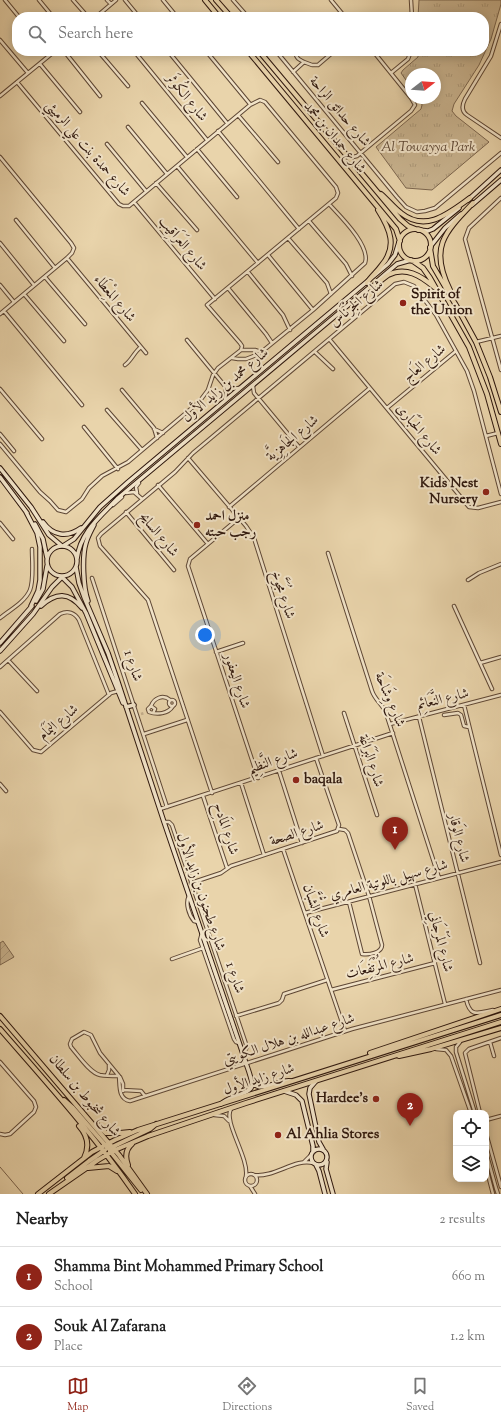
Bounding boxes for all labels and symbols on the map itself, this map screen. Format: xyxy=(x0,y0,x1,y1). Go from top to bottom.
street label: شارع الكُوثَر xyxy=(159,66,215,126)
north arrow xyxy=(405,68,441,104)
street label: شارع حدائق الراحة xyxy=(304,72,374,152)
street label: شارع حمدة بنت علي الرميثي xyxy=(39,97,134,202)
street label: شارع حمدان بن محمد xyxy=(298,98,370,178)
park label: Al Towayya Park xyxy=(381,138,476,158)
street label: شارع العَرَاقِيب xyxy=(153,211,212,276)
street label: شارع المِعْطَاء xyxy=(88,270,141,327)
street label: شارع الجِرْنَاس xyxy=(324,274,388,333)
place label: Spirit of the Union xyxy=(411,285,474,321)
marker: Spirit of the Union xyxy=(398,298,408,308)
street label: شارع العَاج xyxy=(398,339,451,389)
street label: شارع محمد بن زايد الأول xyxy=(177,342,274,428)
street label: شارع الحَبَارى xyxy=(390,399,447,460)
street label: شارع الجَاهِزِيَّة xyxy=(260,408,324,467)
place label: Kids Nest Nursery xyxy=(420,474,478,510)
marker: Kids Nest Nursery xyxy=(481,487,491,497)
place label: منزل احمد رجب حبته xyxy=(205,507,257,543)
street label: شارع السايح xyxy=(133,508,183,562)
marker: منزل احمد رجب حبته xyxy=(192,520,202,530)
street label: شارع مُجَوَّخ xyxy=(264,567,303,622)
your location xyxy=(195,625,215,645)
street label: شارع 1 xyxy=(118,648,146,684)
street label: شارع اليعفور xyxy=(217,649,254,711)
street label: شارع وِشَاحَة xyxy=(368,669,411,731)
street label: شارع النَّعَائِم xyxy=(414,680,471,717)
street label: شارع اليَمَام xyxy=(33,699,84,747)
street label: شارع البَرَاعَة xyxy=(352,731,390,790)
street label: شارع النَّظِيم xyxy=(244,741,301,782)
place label: baqala xyxy=(303,770,343,790)
marker: baqala xyxy=(291,775,301,785)
street label: شارع المَادِح xyxy=(206,800,245,858)
street label: شارع الوَقار xyxy=(442,809,476,865)
street label: شارع الصحة xyxy=(267,816,327,852)
pin: 1 xyxy=(382,817,408,850)
street label: شارع طحنون بن زايد الأول xyxy=(170,830,231,954)
street label: شارع سهيل باللوتية العامري xyxy=(328,856,450,906)
street label: شارع الشُّبَّان xyxy=(297,880,338,940)
street label: شارع المَرْجَانِي xyxy=(422,909,459,975)
street label: شارع المُرْتَفِعَات xyxy=(343,945,416,985)
street label: شارع 1 xyxy=(219,960,249,996)
street label: شارع عبدالله بن هلال الكويتي xyxy=(220,1009,358,1072)
street label: شارع شخبوط بن سلطان xyxy=(43,1050,125,1142)
street label: شارع زايد الأول xyxy=(220,1057,297,1101)
place label: Hardee's xyxy=(316,1089,368,1109)
pin: 2 xyxy=(397,1093,423,1126)
marker: Hardee's xyxy=(371,1094,381,1104)
place label: Al Ahlia Stores xyxy=(286,1125,380,1145)
marker: Al Ahlia Stores xyxy=(273,1130,283,1140)

